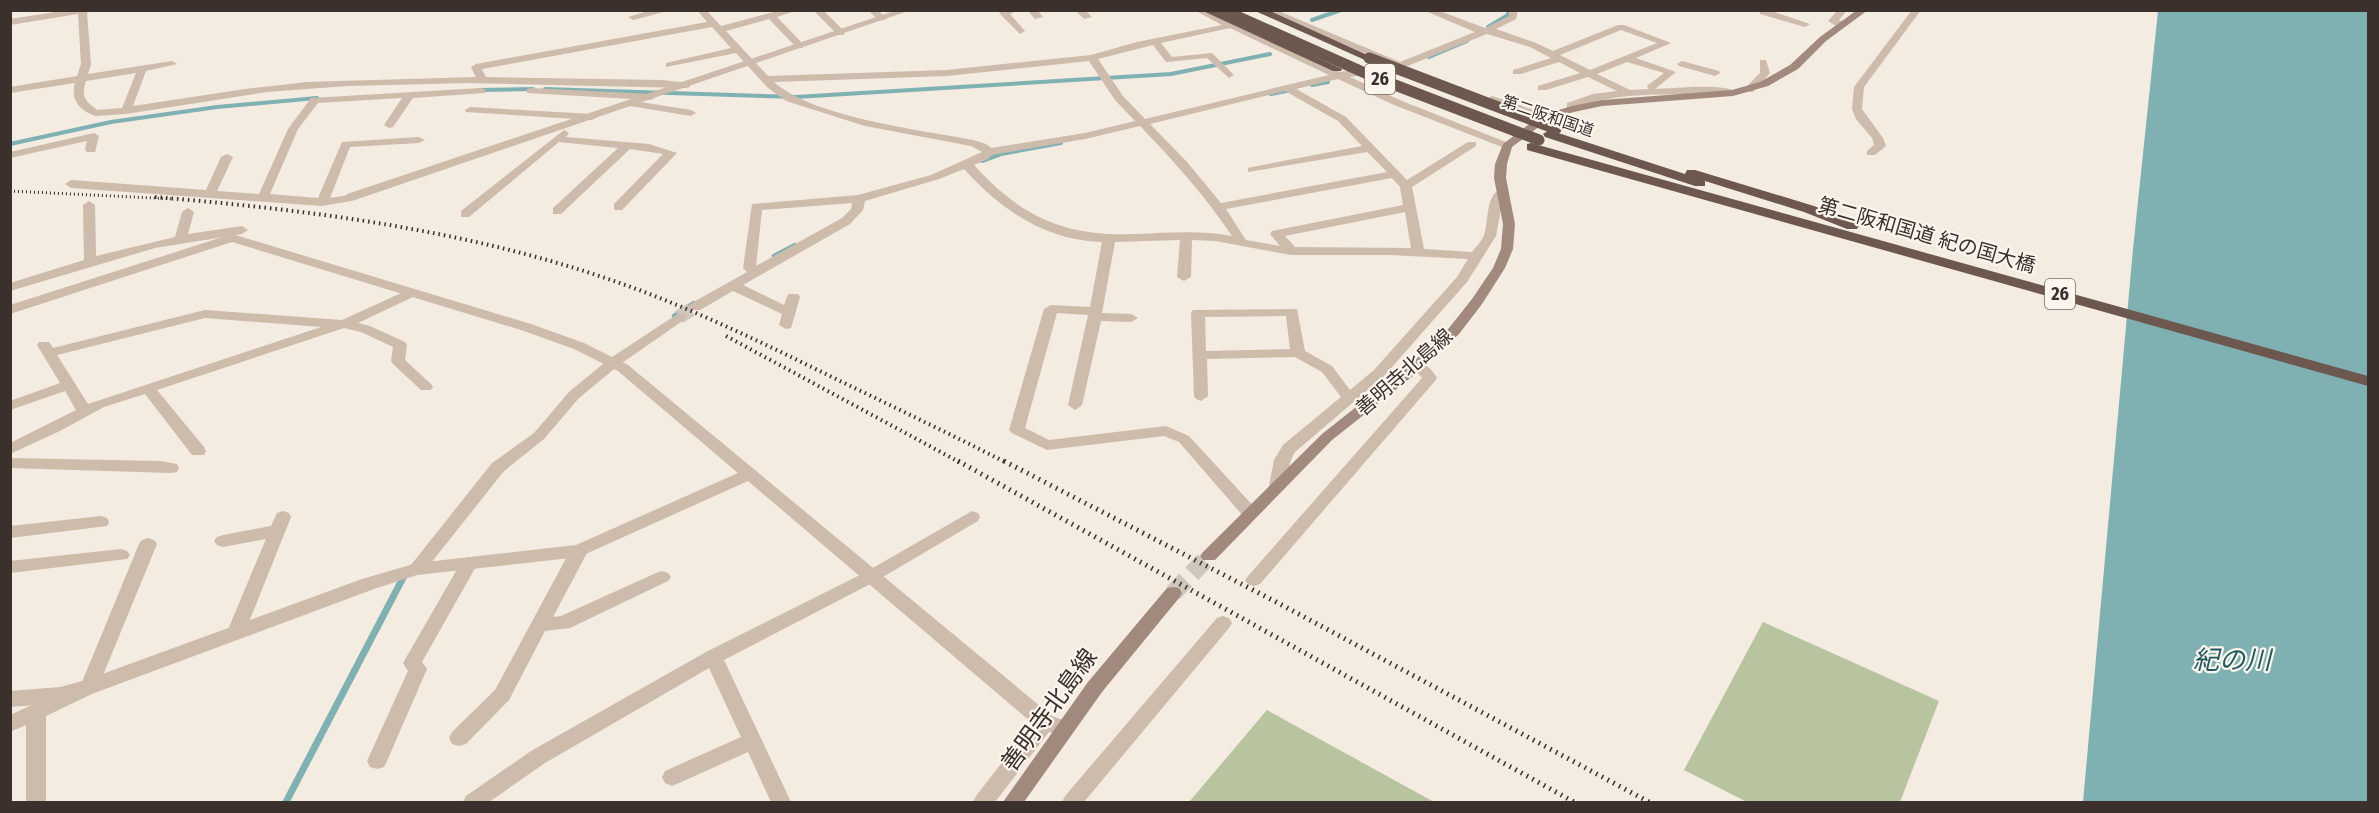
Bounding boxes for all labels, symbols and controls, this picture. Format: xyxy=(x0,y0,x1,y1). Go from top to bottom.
road number: 26 xyxy=(1365,64,1395,94)
street label: 第二阪和国道 xyxy=(1500,91,1596,141)
street label: 第二阪和国道 紀の国大橋 xyxy=(1816,192,2038,278)
road number: 26 xyxy=(2045,279,2075,309)
street label: 善明寺北島線 xyxy=(1351,324,1457,420)
street label: 善明寺北島線 xyxy=(995,644,1103,776)
water label: 紀の川 xyxy=(2193,645,2274,676)

